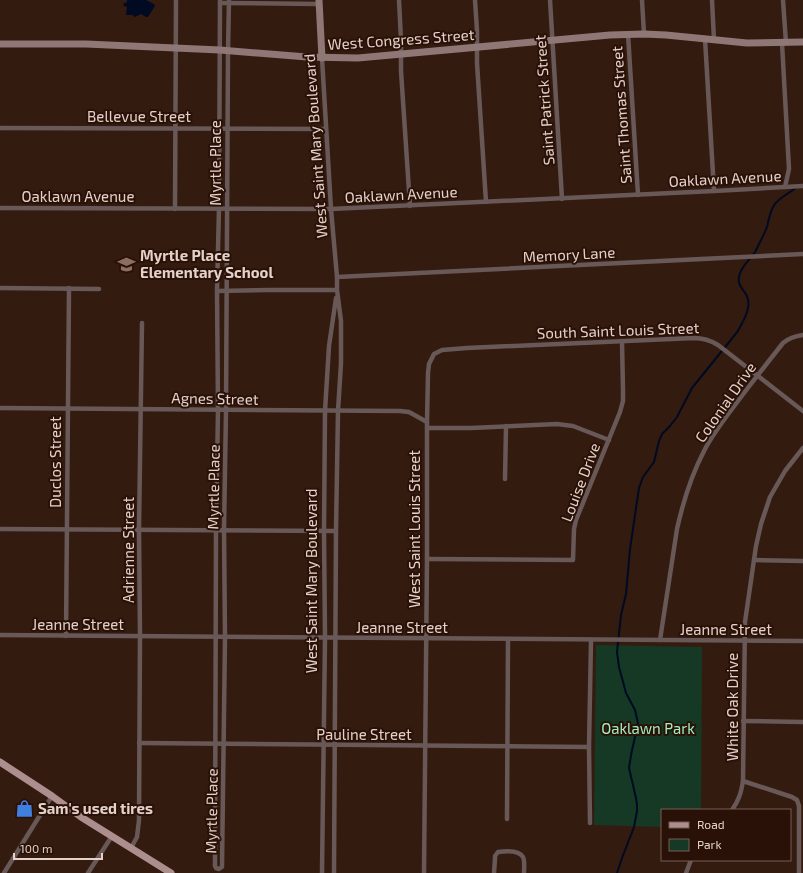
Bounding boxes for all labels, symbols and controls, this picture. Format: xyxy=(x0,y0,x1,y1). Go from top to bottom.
street label: West Congress Street xyxy=(327,25,475,53)
street label: Saint Patrick Street xyxy=(530,34,558,166)
street label: Saint Thomas Street xyxy=(607,45,635,184)
street label: West Saint Mary Boulevard xyxy=(300,53,330,239)
street label: Bellevue Street xyxy=(87,107,191,125)
street label: Myrtle Place xyxy=(206,120,224,206)
street label: Oaklawn Avenue xyxy=(668,166,782,190)
street label: Oaklawn Avenue xyxy=(344,182,458,206)
street label: Oaklawn Avenue xyxy=(22,187,134,205)
street label: Memory Lane xyxy=(522,243,616,265)
place label: Myrtle Place Elementary School xyxy=(140,246,273,282)
school or university icon: Myrtle Place Elementary School xyxy=(117,254,137,274)
street label: South Saint Louis Street xyxy=(536,318,700,342)
street label: Colonial Drive xyxy=(691,358,759,446)
street label: Agnes Street xyxy=(171,388,259,408)
street label: Duclos Street xyxy=(46,416,64,508)
street label: Louise Drive xyxy=(557,440,603,524)
street label: Myrtle Place xyxy=(203,444,223,530)
street label: West Saint Louis Street xyxy=(405,450,423,608)
street label: West Saint Mary Boulevard xyxy=(302,489,320,673)
street label: Adrienne Street xyxy=(119,497,137,603)
street label: Jeanne Street xyxy=(32,615,124,633)
street label: Jeanne Street xyxy=(356,618,448,636)
street label: Jeanne Street xyxy=(680,620,772,638)
street label: White Oak Drive xyxy=(723,653,741,761)
park label: Oaklawn Park xyxy=(601,719,695,737)
street label: Pauline Street xyxy=(316,725,412,743)
street label: Myrtle Place xyxy=(201,768,221,854)
shop icon: Sam's used tires xyxy=(15,798,35,818)
place label: Sam's used tires xyxy=(38,799,153,817)
legend xyxy=(661,809,791,861)
text: Road xyxy=(697,817,725,831)
scale bar xyxy=(14,835,102,861)
text: Park xyxy=(697,837,722,851)
text: 100 m xyxy=(20,841,52,855)

